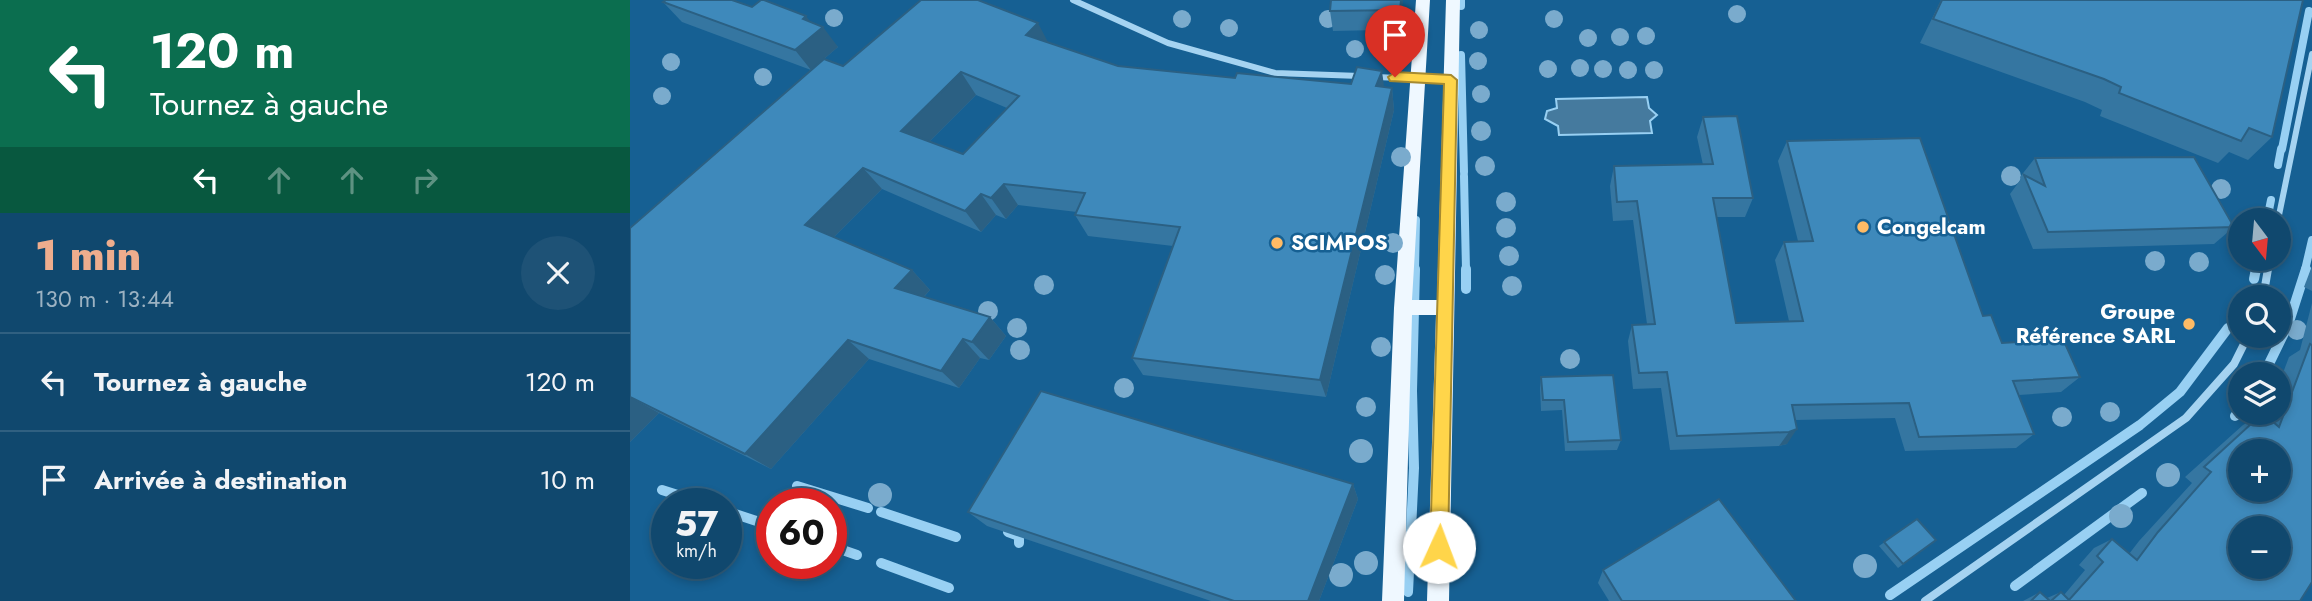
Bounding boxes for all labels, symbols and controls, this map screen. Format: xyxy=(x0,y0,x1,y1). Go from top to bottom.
pin xyxy=(1365,5,1425,77)
text: 120 m xyxy=(150,16,294,86)
icon: arrive xyxy=(1376,16,1414,54)
icon: left xyxy=(35,28,126,119)
text: Tournez à gauche xyxy=(150,81,388,127)
icon: left xyxy=(187,161,225,199)
icon: ahead xyxy=(260,161,298,199)
icon: ahead xyxy=(333,161,371,199)
icon: right xyxy=(406,161,444,199)
north arrow xyxy=(2228,208,2291,271)
map controls xyxy=(2228,208,2291,579)
place label: Congelcam xyxy=(1877,212,1986,242)
marker: Congelcam xyxy=(1855,219,1871,235)
text: 1 min xyxy=(35,225,141,286)
place label: SCIMPOS xyxy=(1291,228,1388,258)
marker: SCIMPOS xyxy=(1269,235,1285,251)
button: close xyxy=(521,236,595,310)
text: 130 m · 13:44 xyxy=(35,282,174,316)
button: search xyxy=(2228,285,2291,348)
place label: Groupe Référence SARL xyxy=(2016,297,2175,351)
marker: Groupe Référence SARL xyxy=(2181,316,2197,332)
button: layers xyxy=(2228,362,2291,425)
icon: left xyxy=(35,363,73,401)
text: Tournez à gauche xyxy=(94,363,307,401)
text: 120 m xyxy=(525,363,595,401)
button: + xyxy=(2228,439,2291,502)
icon: arrive xyxy=(35,461,73,499)
text: Arrivée à destination xyxy=(94,461,347,499)
text: 10 m xyxy=(540,461,595,499)
speed limit sign: 60 xyxy=(756,488,847,579)
text: 57 xyxy=(675,499,718,549)
position arrow xyxy=(1402,510,1476,584)
button: − xyxy=(2228,516,2291,579)
text: km/h xyxy=(676,538,717,564)

